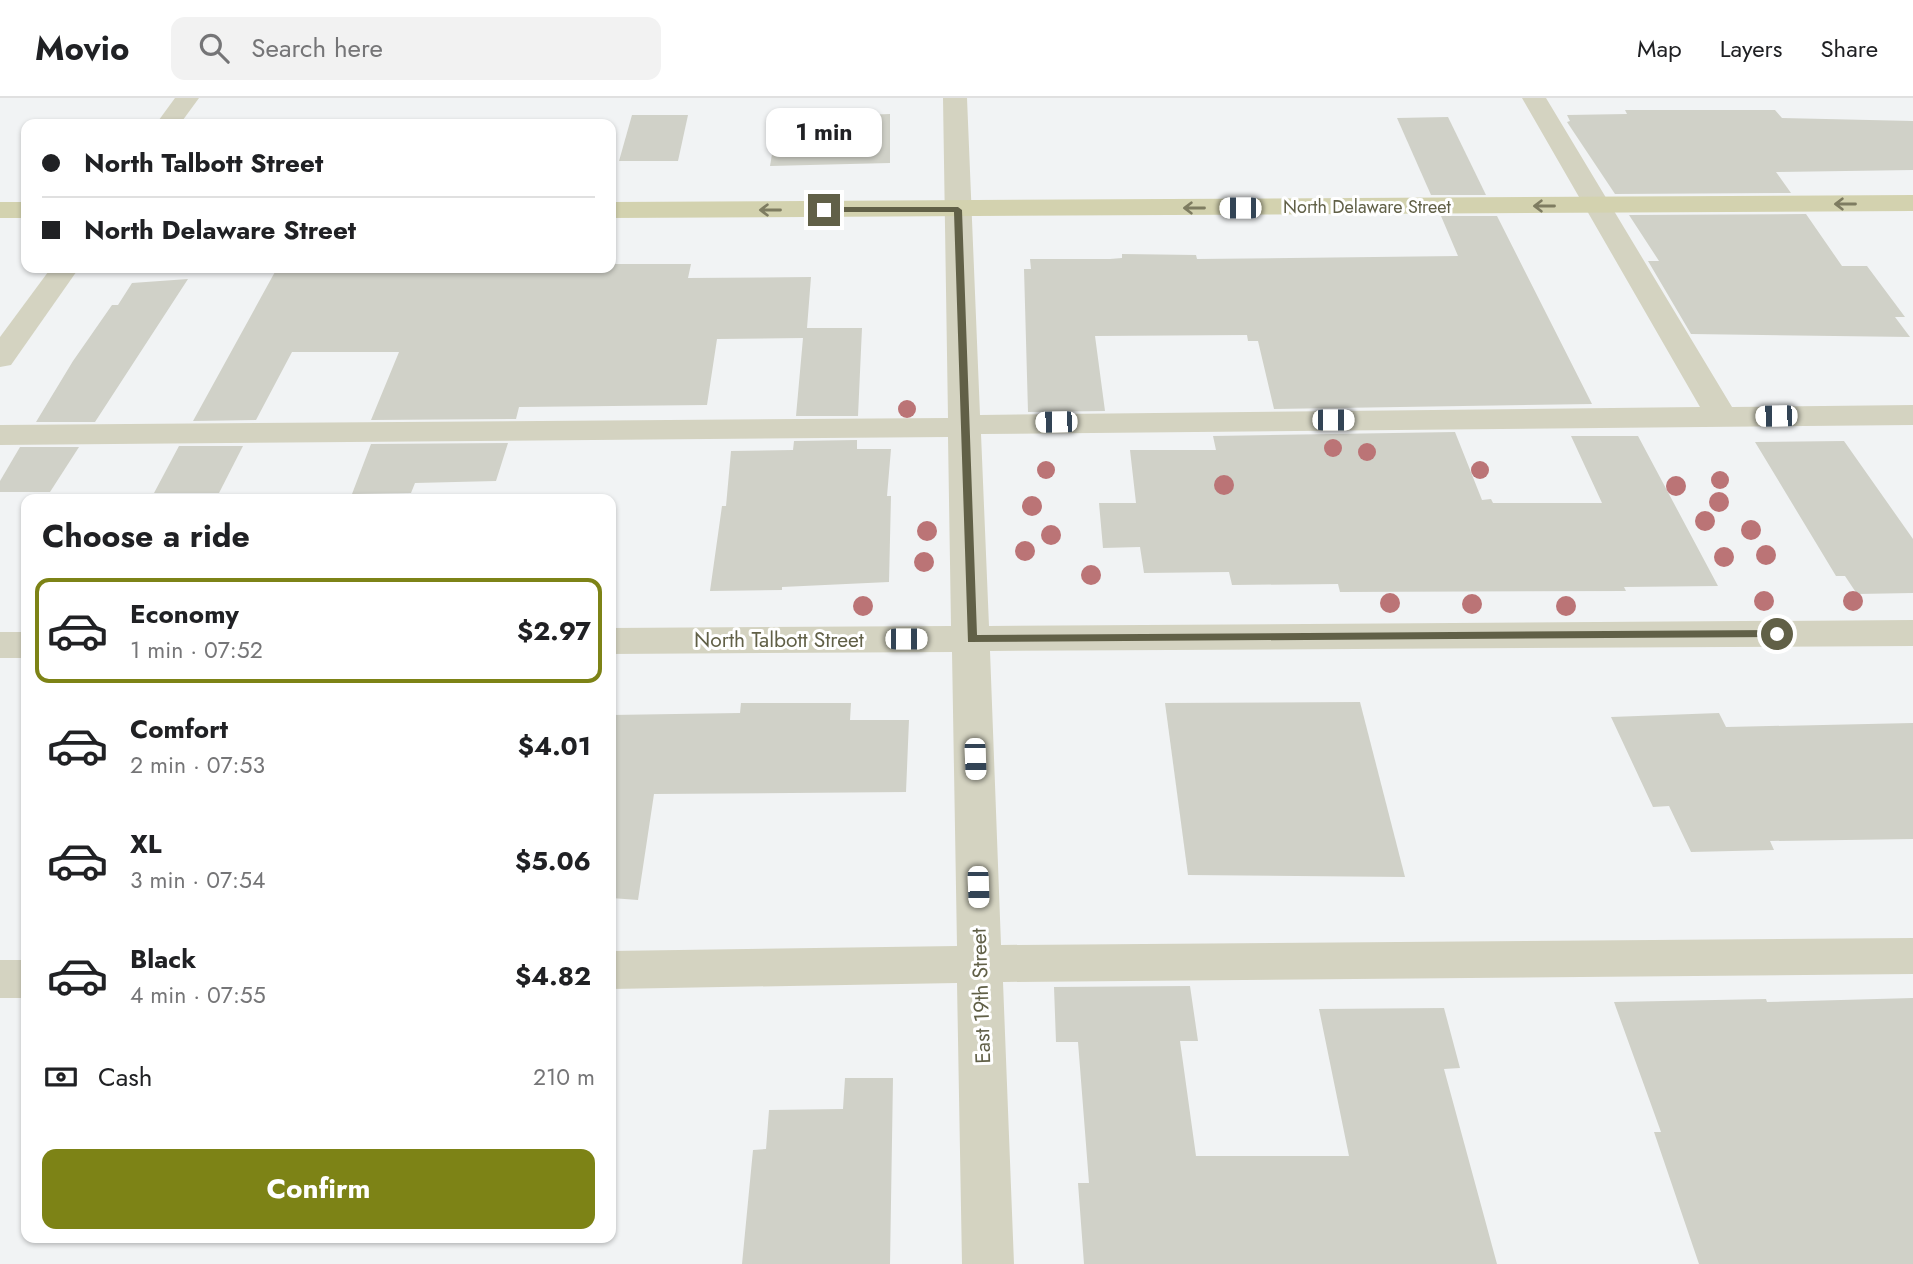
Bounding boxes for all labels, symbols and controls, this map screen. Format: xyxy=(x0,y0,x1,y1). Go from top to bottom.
search box xyxy=(171,17,661,80)
text: Movio xyxy=(35,25,129,72)
icon: search xyxy=(195,29,233,67)
text: Search here xyxy=(251,29,383,67)
text: Map xyxy=(1637,31,1682,66)
text: Layers xyxy=(1720,31,1782,66)
text: Share xyxy=(1820,31,1878,66)
callout: 1 min xyxy=(766,108,882,158)
text: 1 min xyxy=(795,115,853,149)
text: North Talbott Street xyxy=(84,144,323,182)
route end xyxy=(808,194,840,226)
street label: North Delaware Street xyxy=(1283,194,1452,220)
one-way arrow xyxy=(1834,197,1857,210)
car xyxy=(1220,198,1262,219)
one-way arrow xyxy=(1533,199,1556,213)
one-way arrow xyxy=(1183,201,1206,215)
one-way arrow xyxy=(759,203,782,217)
text: North Delaware Street xyxy=(84,211,356,249)
car xyxy=(1755,405,1798,427)
car xyxy=(1313,410,1355,431)
car xyxy=(1035,411,1078,433)
text: Choose a ride xyxy=(42,513,250,559)
text: Economy xyxy=(130,595,239,633)
icon: car xyxy=(46,599,109,662)
text: $2.97 xyxy=(517,612,591,650)
route start xyxy=(1761,618,1793,650)
street label: North Talbott Street xyxy=(694,625,864,655)
car xyxy=(886,629,928,650)
text: 1 min · 07:52 xyxy=(130,633,263,667)
text: Comfort xyxy=(130,710,228,748)
icon: car xyxy=(46,714,109,777)
text: $4.01 xyxy=(518,727,591,765)
car xyxy=(964,738,987,780)
text: 2 min · 07:53 xyxy=(130,748,265,782)
text: XL xyxy=(130,825,162,863)
icon: car xyxy=(46,829,109,892)
text: $5.06 xyxy=(515,842,591,880)
text: 3 min · 07:54 xyxy=(130,863,265,897)
car xyxy=(967,866,990,908)
street label: East 19th Street xyxy=(964,928,998,1064)
text: Black xyxy=(130,940,196,978)
icon: car xyxy=(46,944,109,1007)
text: $4.82 xyxy=(515,957,591,995)
text: 4 min · 07:55 xyxy=(130,978,266,1012)
icon: cash xyxy=(42,1058,80,1096)
text: Cash xyxy=(98,1058,152,1096)
text: 210 m xyxy=(533,1060,595,1094)
button: Confirm xyxy=(42,1149,595,1229)

